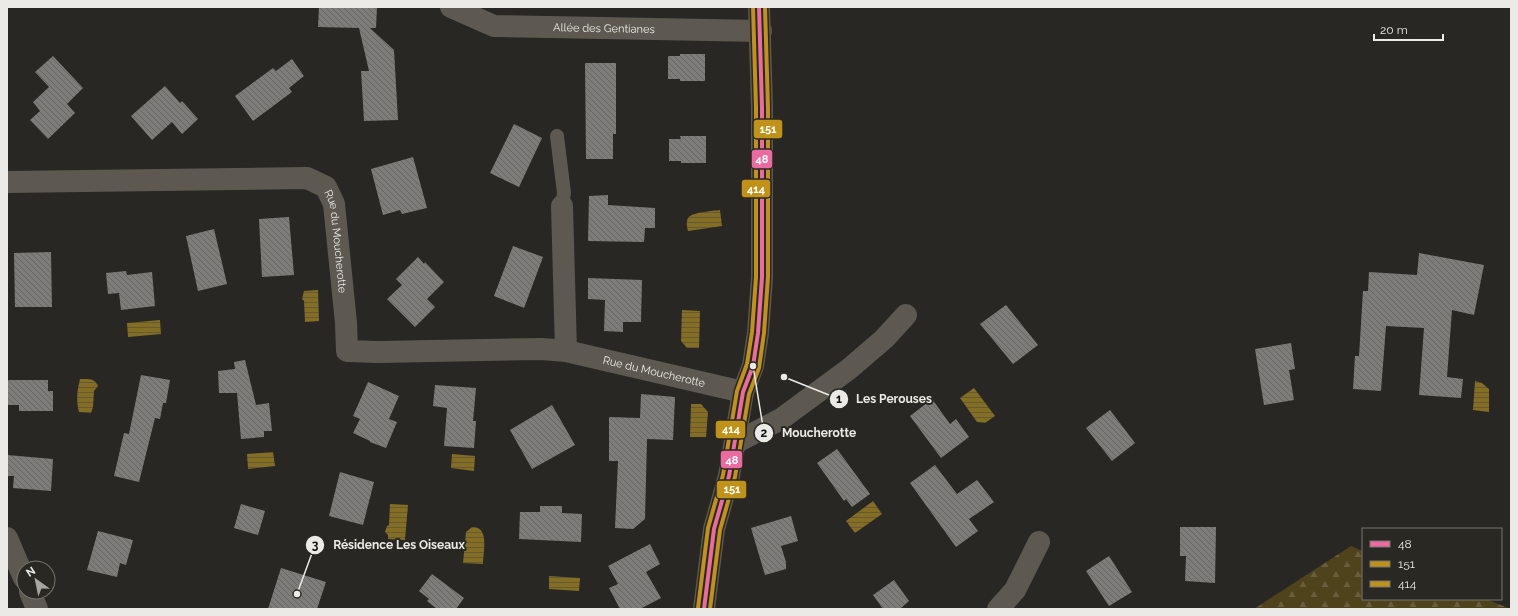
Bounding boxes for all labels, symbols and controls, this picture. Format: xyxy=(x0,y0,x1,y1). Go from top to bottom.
scale bar xyxy=(1374,16,1443,42)
street label: Allée des Gentianes xyxy=(553,21,655,36)
text: 20 m xyxy=(1380,23,1408,37)
line badge: 151 xyxy=(753,119,783,139)
text: 151 xyxy=(760,123,777,136)
line badge: 48 xyxy=(751,149,773,169)
text: 48 xyxy=(756,153,769,166)
line badge: 414 xyxy=(741,179,771,198)
text: 414 xyxy=(747,183,765,196)
street label: Rue du Moucherotte xyxy=(321,188,349,294)
street label: Rue du Moucherotte xyxy=(602,354,707,390)
callout: Les Perouses xyxy=(829,387,940,411)
text: 1 xyxy=(836,392,842,406)
text: Les Perouses xyxy=(856,392,932,406)
line badge: 414 xyxy=(715,420,746,439)
callout: Moucherotte xyxy=(754,421,864,445)
text: 414 xyxy=(722,423,740,436)
text: 2 xyxy=(761,426,768,440)
text: Moucherotte xyxy=(782,426,856,440)
line badge: 48 xyxy=(720,450,743,469)
text: 48 xyxy=(726,454,739,467)
line badge: 151 xyxy=(716,480,747,499)
text: 151 xyxy=(724,483,741,496)
legend xyxy=(1362,528,1502,600)
callout: Résidence Les Oiseaux xyxy=(305,533,473,557)
text: 48 xyxy=(1398,537,1412,551)
text: 3 xyxy=(312,538,319,552)
text: Résidence Les Oiseaux xyxy=(333,538,466,552)
text: 151 xyxy=(1398,557,1415,571)
north arrow xyxy=(16,560,56,600)
text: N xyxy=(24,564,38,580)
text: 414 xyxy=(1398,577,1417,591)

